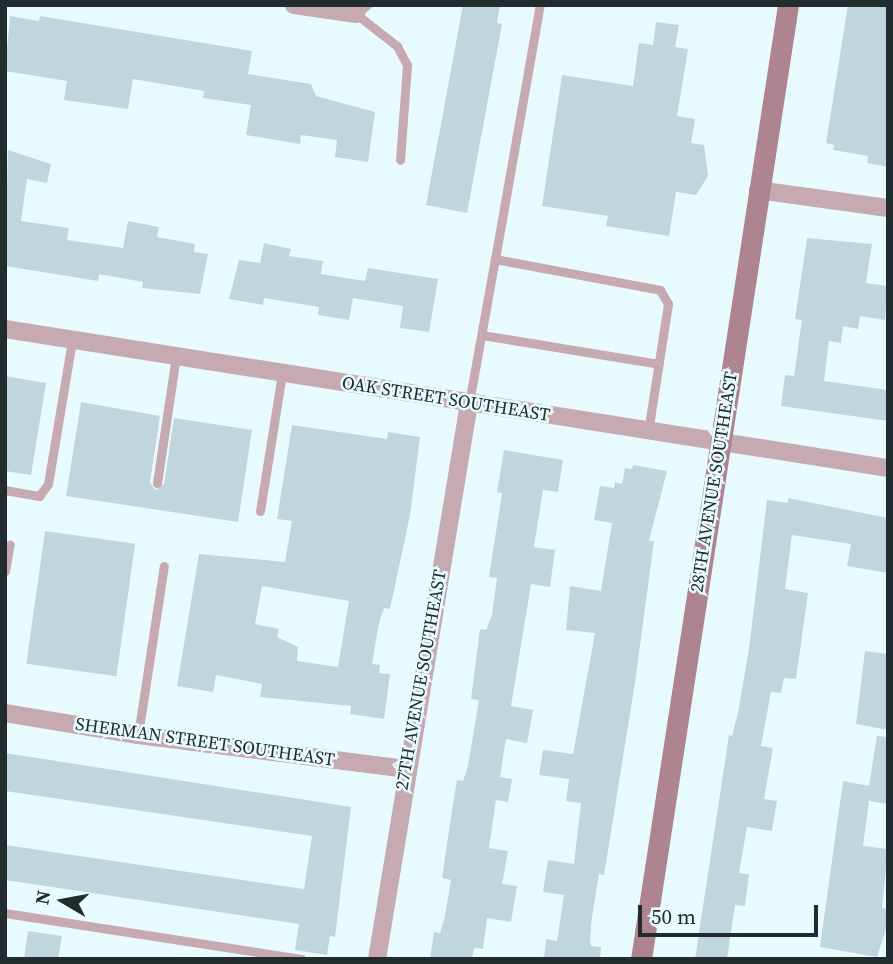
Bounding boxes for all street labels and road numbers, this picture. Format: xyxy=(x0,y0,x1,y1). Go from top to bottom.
street label: 28TH AVENUE SOUTHEAST xyxy=(686,370,742,594)
street label: OAK STREET SOUTHEAST xyxy=(340,372,552,426)
street label: 27TH AVENUE SOUTHEAST xyxy=(391,568,451,792)
street label: SHERMAN STREET SOUTHEAST xyxy=(74,713,336,771)

